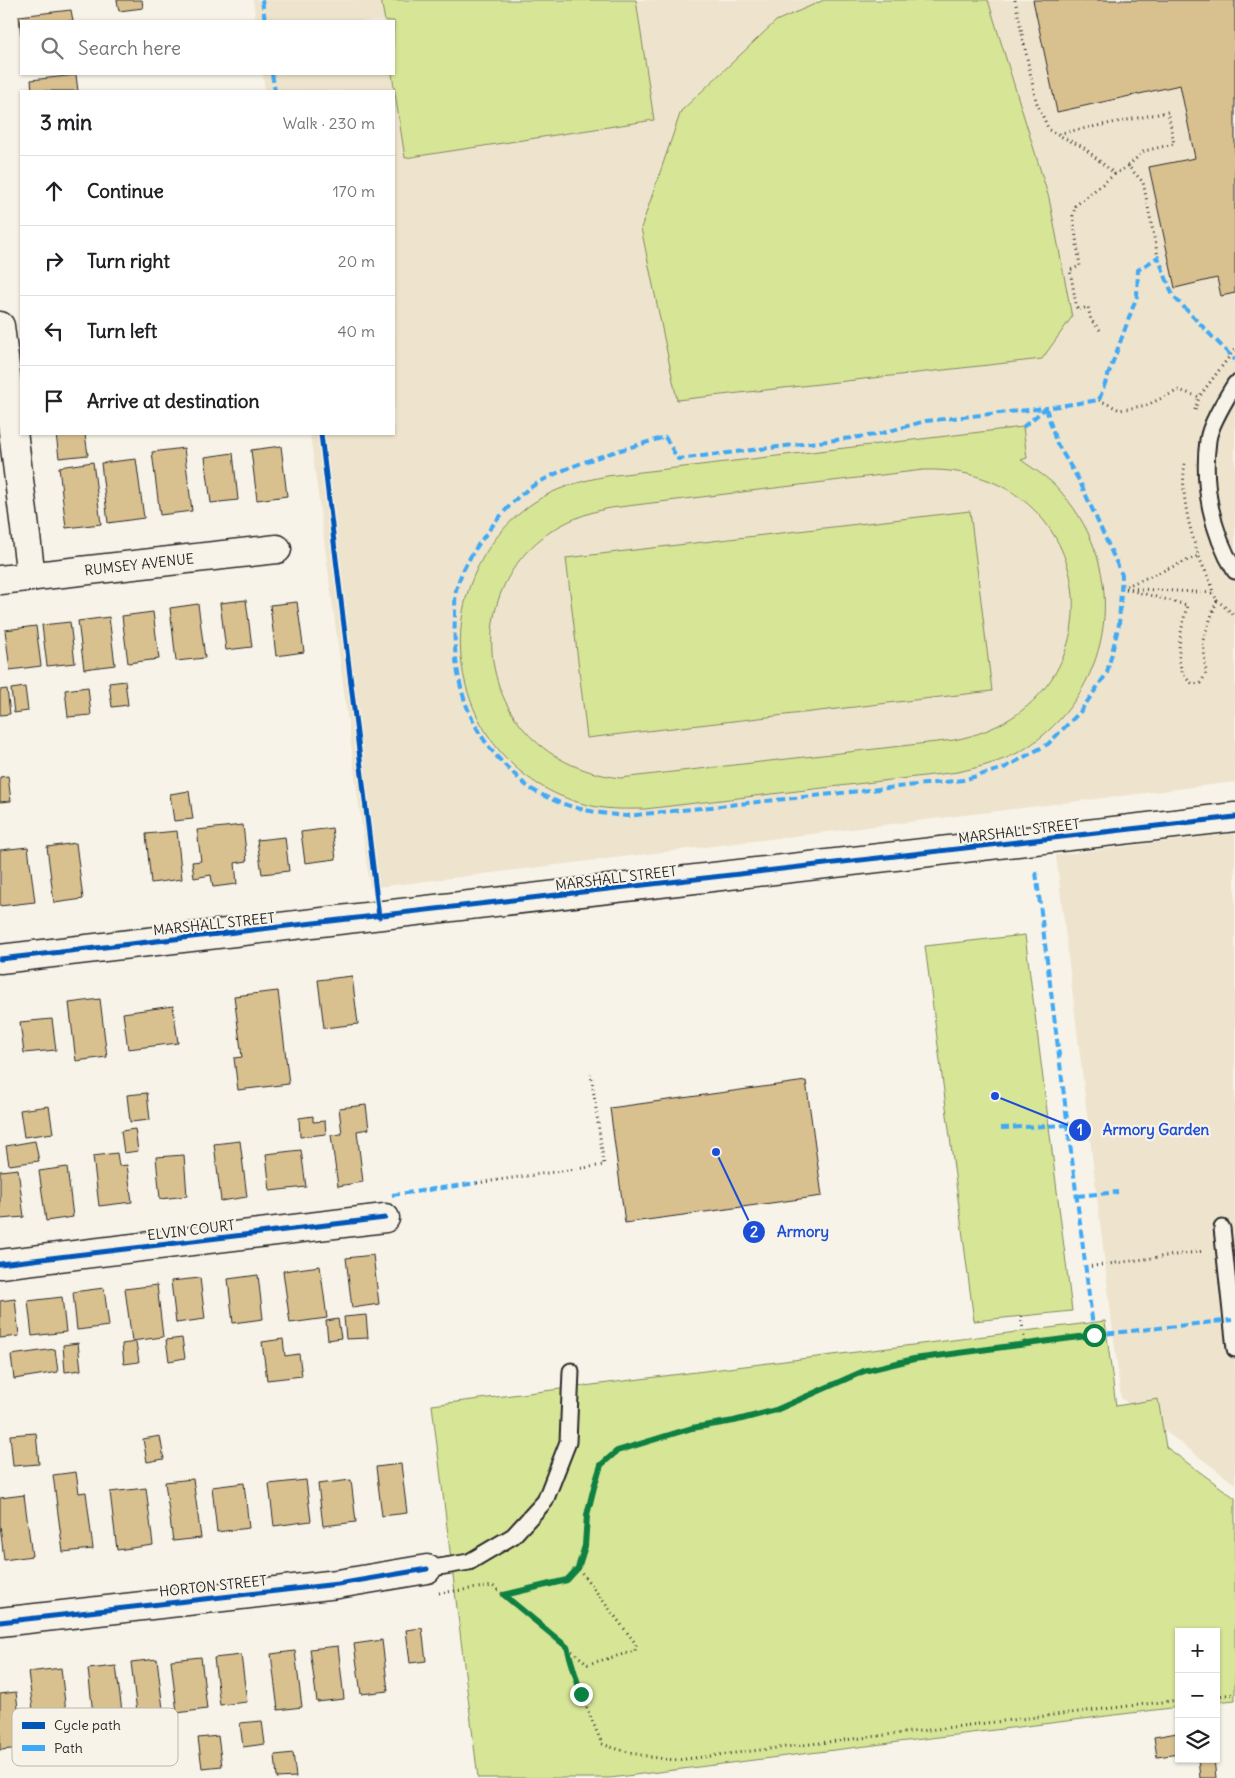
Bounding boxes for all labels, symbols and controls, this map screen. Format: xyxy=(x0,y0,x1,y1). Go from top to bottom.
search box xyxy=(20,20,395,75)
icon: search xyxy=(38,34,66,62)
text: Search here xyxy=(78,36,181,60)
text: 3 min xyxy=(40,109,92,136)
text: Walk · 230 m xyxy=(283,113,375,133)
icon: ahead xyxy=(40,177,68,205)
text: Continue xyxy=(87,179,164,203)
text: 170 m xyxy=(332,181,375,201)
icon: right xyxy=(40,247,68,275)
text: Turn right xyxy=(87,249,170,273)
text: 20 m xyxy=(338,251,375,271)
icon: left xyxy=(40,317,68,345)
text: Turn left xyxy=(87,319,157,343)
text: 40 m xyxy=(337,321,375,341)
icon: arrive xyxy=(40,387,68,415)
text: Arrive at destination xyxy=(87,389,260,413)
street label: RUMSEY AVENUE xyxy=(83,549,195,579)
street label: MARSHALL STREET xyxy=(957,815,1081,847)
street label: MARSHALL STREET xyxy=(554,862,678,894)
street label: MARSHALL STREET xyxy=(152,909,276,939)
callout: Armory Garden xyxy=(1068,1115,1219,1145)
text: 1 xyxy=(1077,1120,1083,1139)
text: Armory Garden xyxy=(1103,1120,1210,1140)
street label: ELVIN COURT xyxy=(146,1216,236,1244)
callout: Armory xyxy=(742,1217,839,1247)
text: 2 xyxy=(750,1222,758,1241)
text: Armory xyxy=(777,1222,829,1242)
route start xyxy=(1083,1324,1106,1347)
street label: HORTON STREET xyxy=(158,1571,268,1601)
map controls xyxy=(1175,1628,1220,1763)
button: + xyxy=(1175,1628,1220,1673)
button: − xyxy=(1175,1673,1220,1718)
route end xyxy=(570,1683,593,1706)
legend xyxy=(12,1708,178,1766)
text: Cycle path xyxy=(54,1716,121,1734)
button: layers xyxy=(1175,1718,1220,1763)
text: Path xyxy=(54,1739,83,1757)

